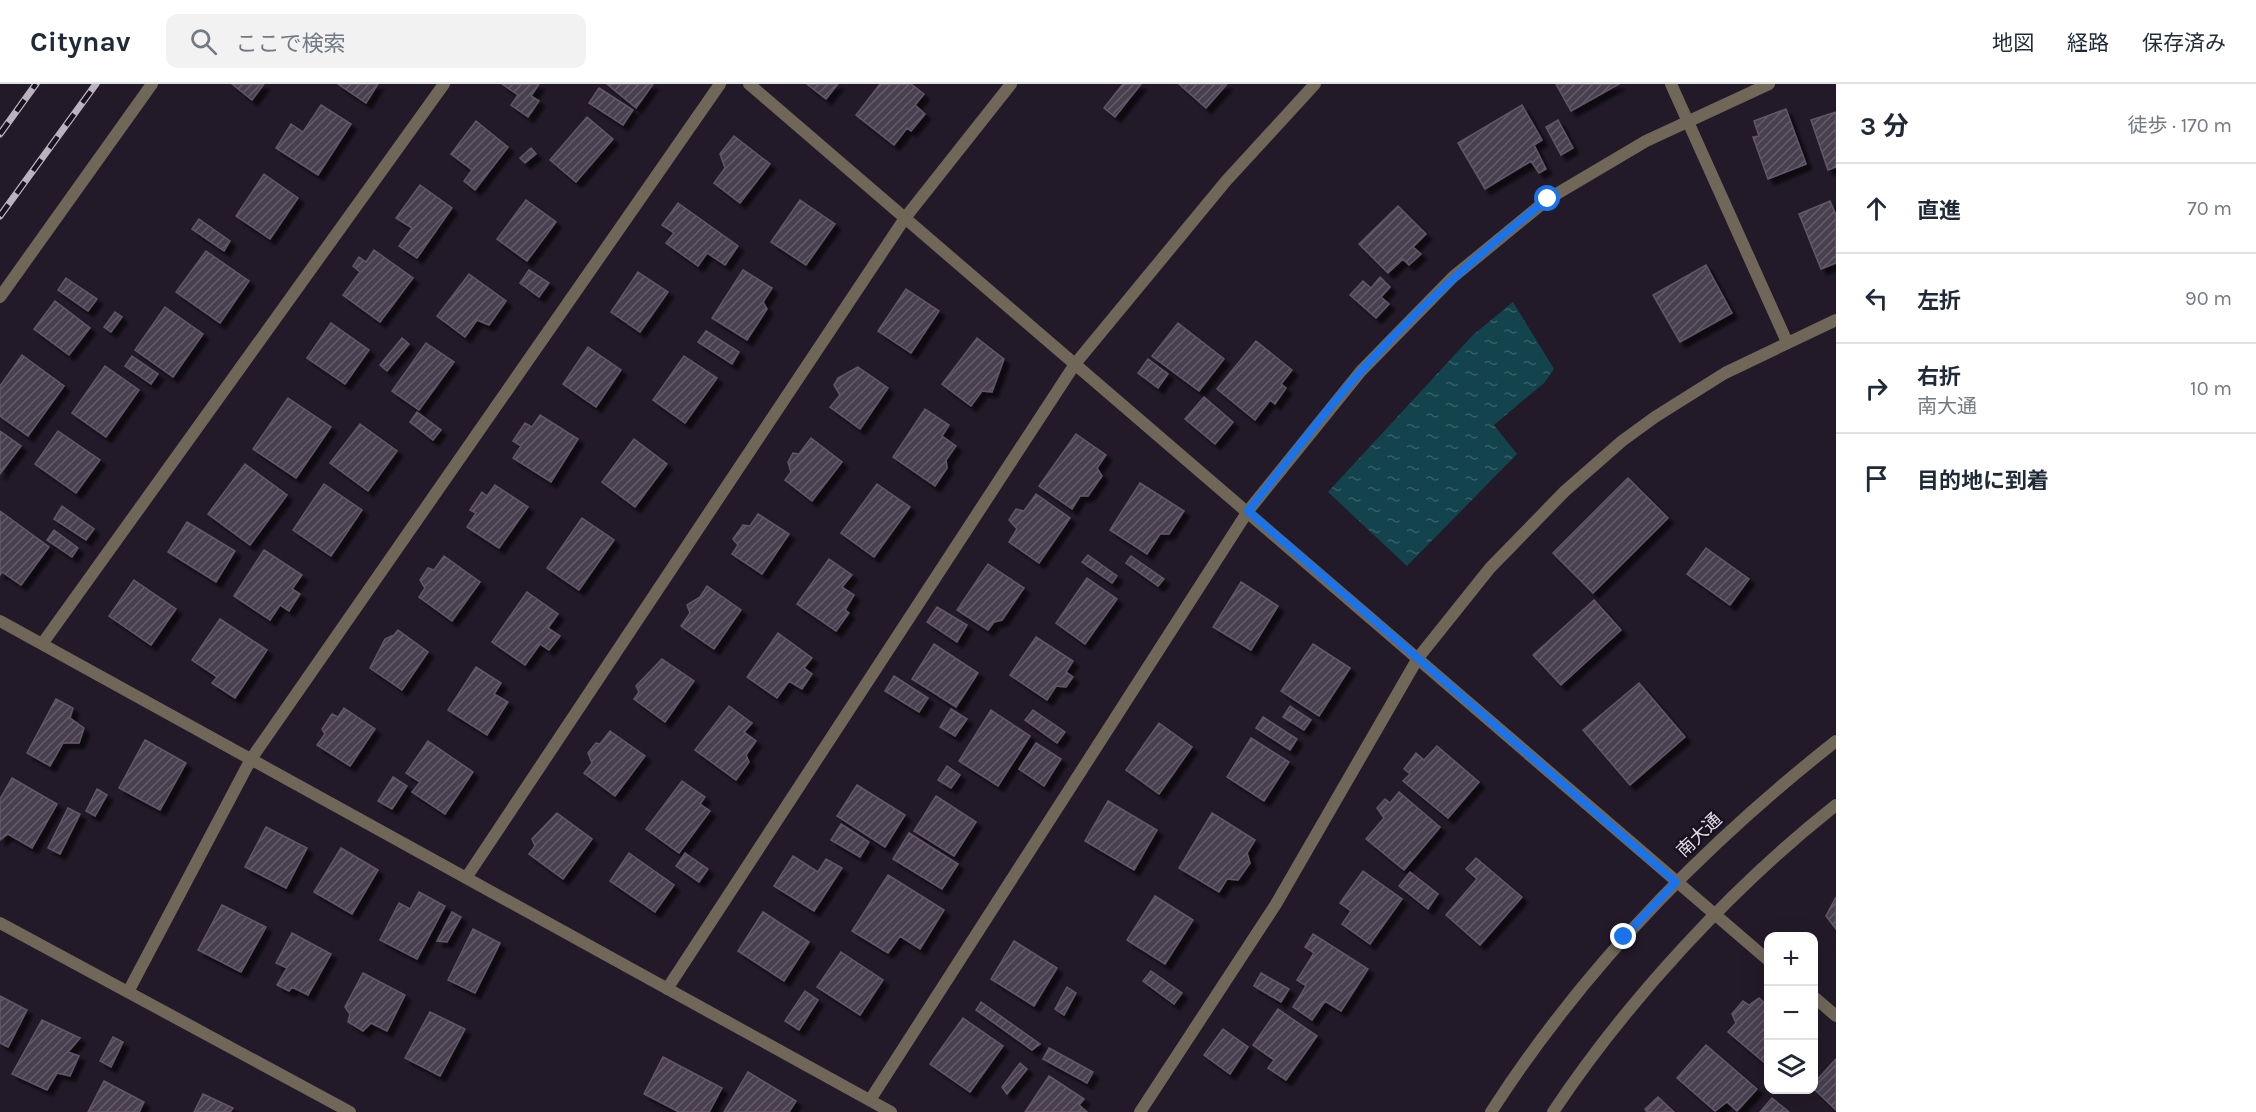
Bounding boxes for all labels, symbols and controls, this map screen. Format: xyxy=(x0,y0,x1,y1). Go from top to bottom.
search box xyxy=(166,14,586,68)
text: Citynav xyxy=(30,25,130,58)
icon: search xyxy=(187,25,220,58)
text: ここで検索 xyxy=(235,31,345,57)
text: 地図 xyxy=(1992,31,2034,55)
text: 経路 xyxy=(2067,31,2109,55)
text: 保存済み xyxy=(2142,31,2226,55)
text: 3 分 xyxy=(1860,111,1909,142)
text: 徒歩 · 170 m xyxy=(2128,114,2232,137)
route start xyxy=(1534,185,1560,211)
icon: ahead xyxy=(1860,192,1893,225)
text: 70 m xyxy=(2187,197,2232,220)
text: 直進 xyxy=(1917,198,1961,224)
icon: left xyxy=(1860,282,1893,315)
text: 90 m xyxy=(2185,287,2232,310)
text: 左折 xyxy=(1917,288,1961,314)
text: 右折 xyxy=(1917,364,1961,390)
icon: right xyxy=(1860,372,1893,405)
text: 10 m xyxy=(2190,377,2232,400)
text: 南大通 xyxy=(1917,395,1977,418)
icon: arrive xyxy=(1860,462,1893,495)
text: 目的地に到着 xyxy=(1917,468,2049,494)
street label: 南大通 xyxy=(1672,808,1726,862)
route end xyxy=(1610,923,1636,949)
map controls xyxy=(1764,932,1818,1094)
button: + xyxy=(1764,932,1818,986)
button: − xyxy=(1764,986,1818,1040)
button: layers xyxy=(1764,1040,1818,1094)

